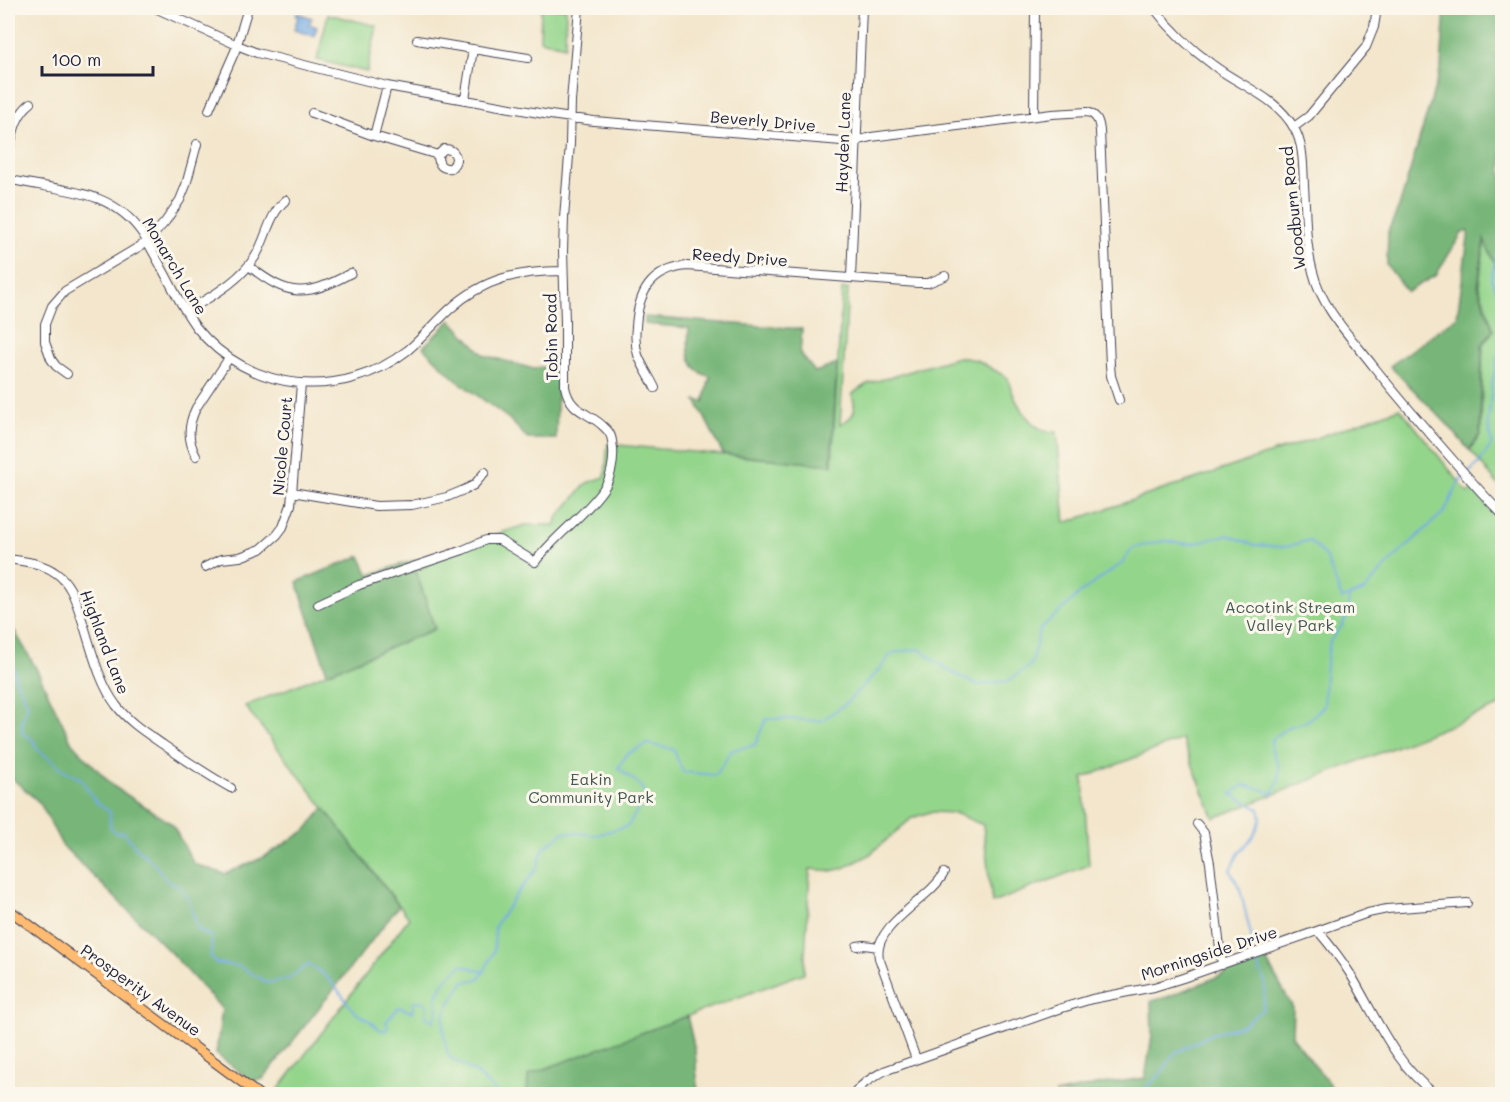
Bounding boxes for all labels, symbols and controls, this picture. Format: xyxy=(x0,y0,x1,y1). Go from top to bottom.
scale bar xyxy=(42,39,153,77)
text: 100 m xyxy=(51,47,101,71)
street label: Hayden Lane xyxy=(830,91,855,193)
street label: Beverly Drive xyxy=(709,105,817,136)
street label: Woodburn Road xyxy=(1276,145,1309,271)
street label: Monarch Lane xyxy=(138,213,213,318)
street label: Reedy Drive xyxy=(691,243,789,270)
street label: Tobin Road xyxy=(539,293,562,381)
street label: Nicole Court xyxy=(267,396,296,496)
street label: Highland Lane xyxy=(76,587,135,697)
park label: Accotink Stream Valley Park xyxy=(1225,596,1355,635)
park label: Eakin Community Park xyxy=(528,768,654,807)
street label: Morningside Drive xyxy=(1138,921,1280,984)
street label: Prosperity Avenue xyxy=(77,939,206,1040)

